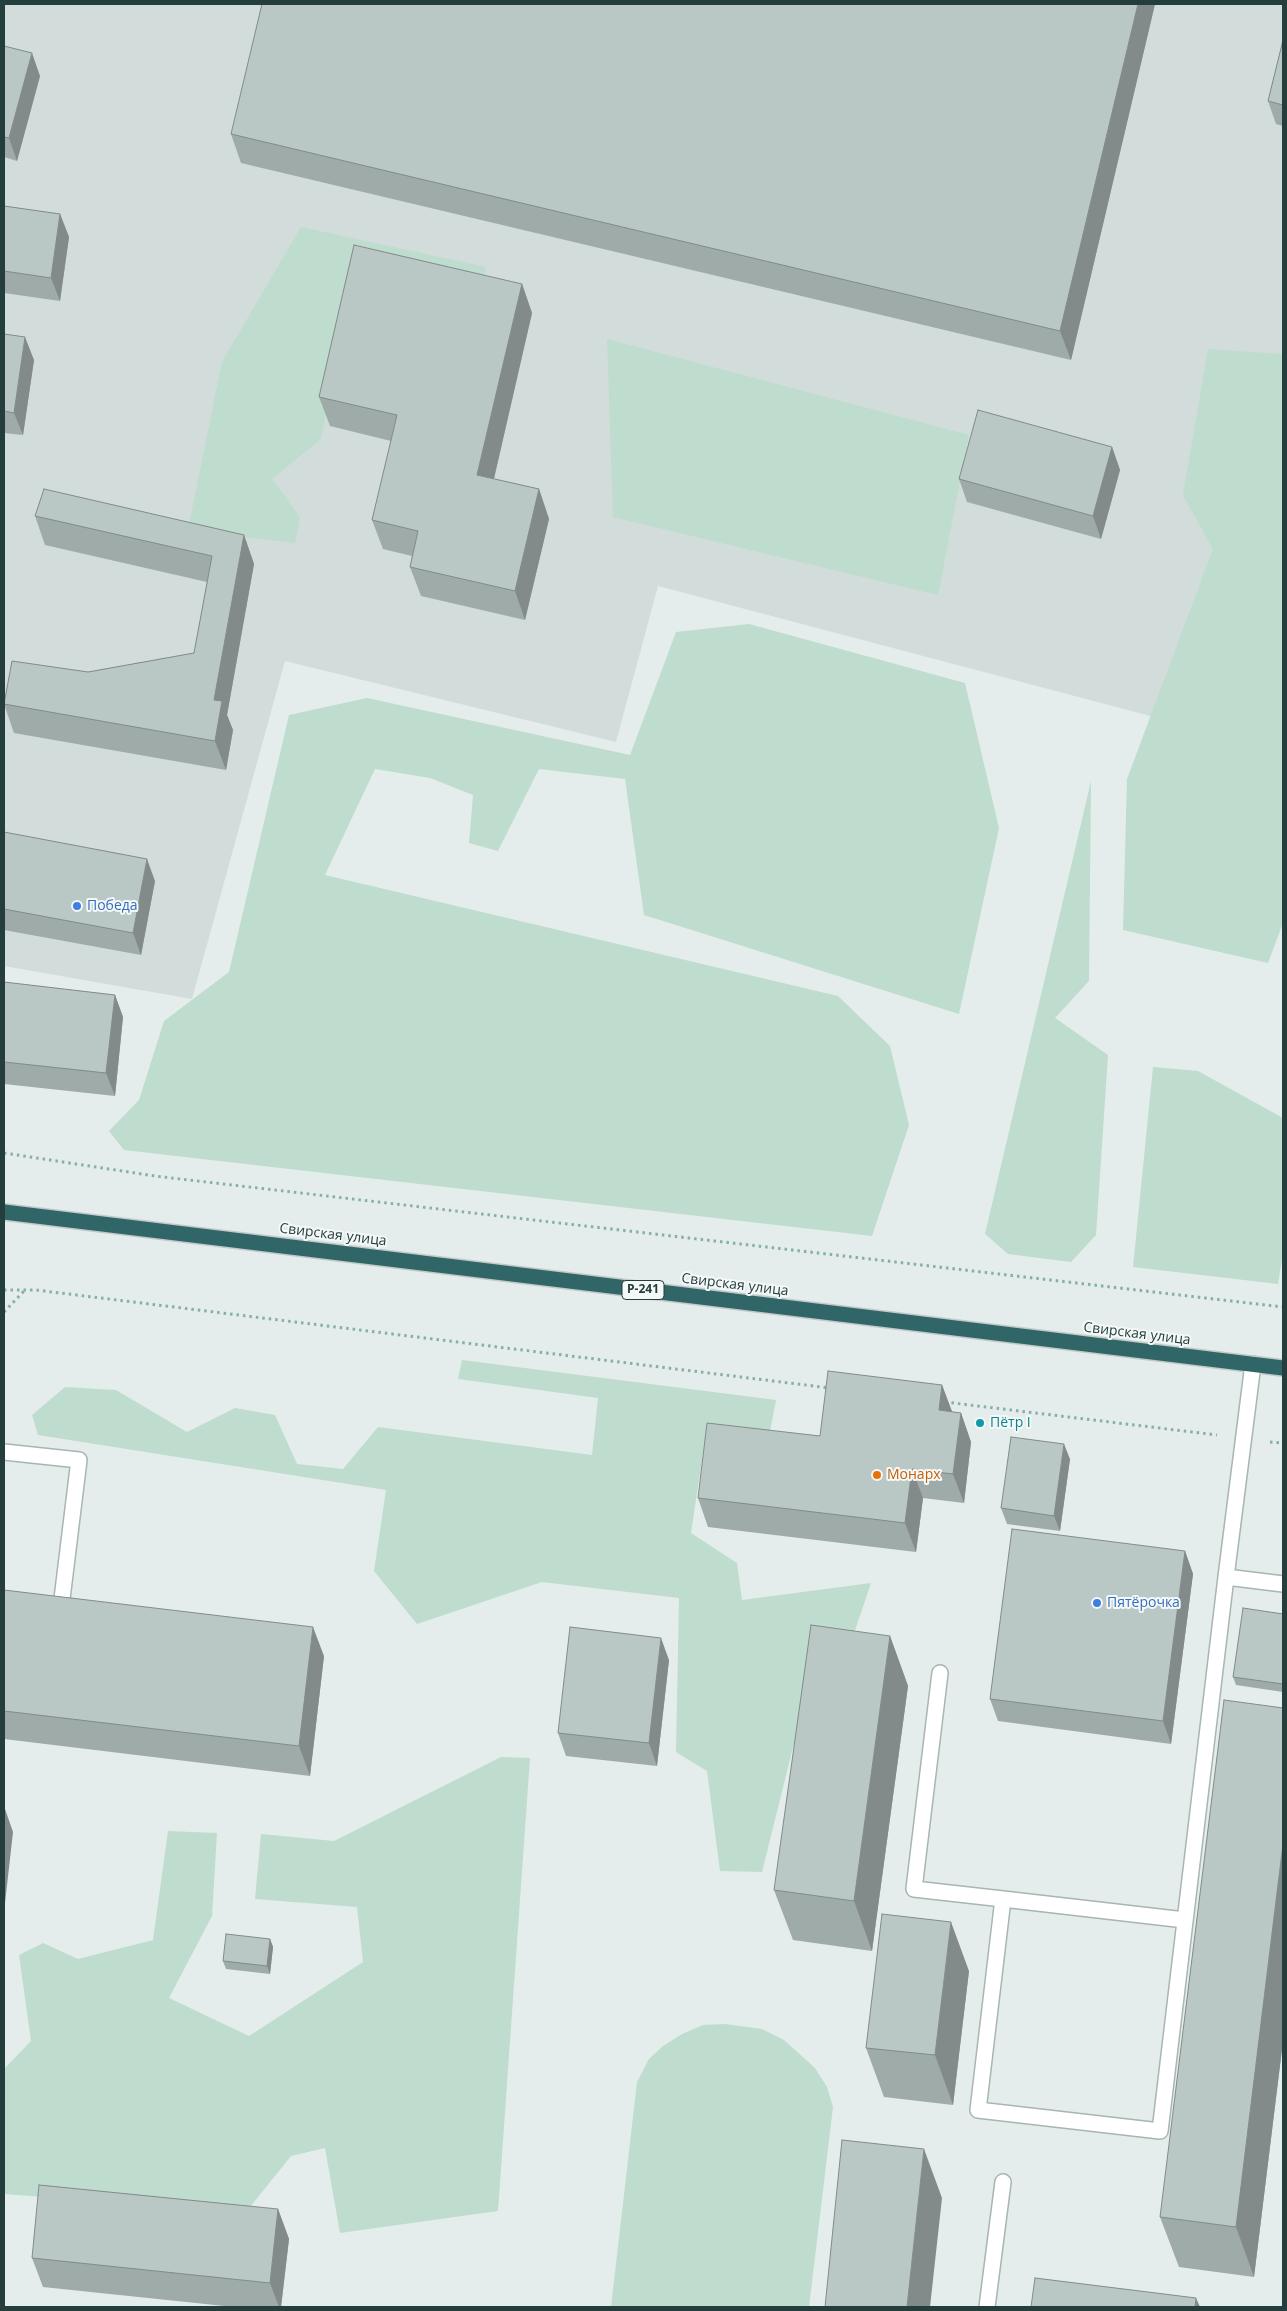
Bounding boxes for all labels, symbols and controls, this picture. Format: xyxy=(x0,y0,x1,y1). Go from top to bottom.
place label: Победа xyxy=(87,898,138,914)
marker: Победа xyxy=(71,900,83,912)
street label: Свирская улица xyxy=(278,1220,388,1250)
street label: Свирская улица xyxy=(680,1270,790,1300)
road number: Р-241 xyxy=(622,1280,664,1300)
street label: Свирская улица xyxy=(1082,1319,1192,1349)
place label: Пётр I xyxy=(990,1415,1031,1431)
marker: Пётр I xyxy=(974,1417,986,1429)
place label: Монарх xyxy=(887,1467,941,1483)
marker: Монарх xyxy=(871,1469,883,1481)
place label: Пятёрочка xyxy=(1107,1595,1180,1611)
marker: Пятёрочка xyxy=(1091,1597,1103,1609)

